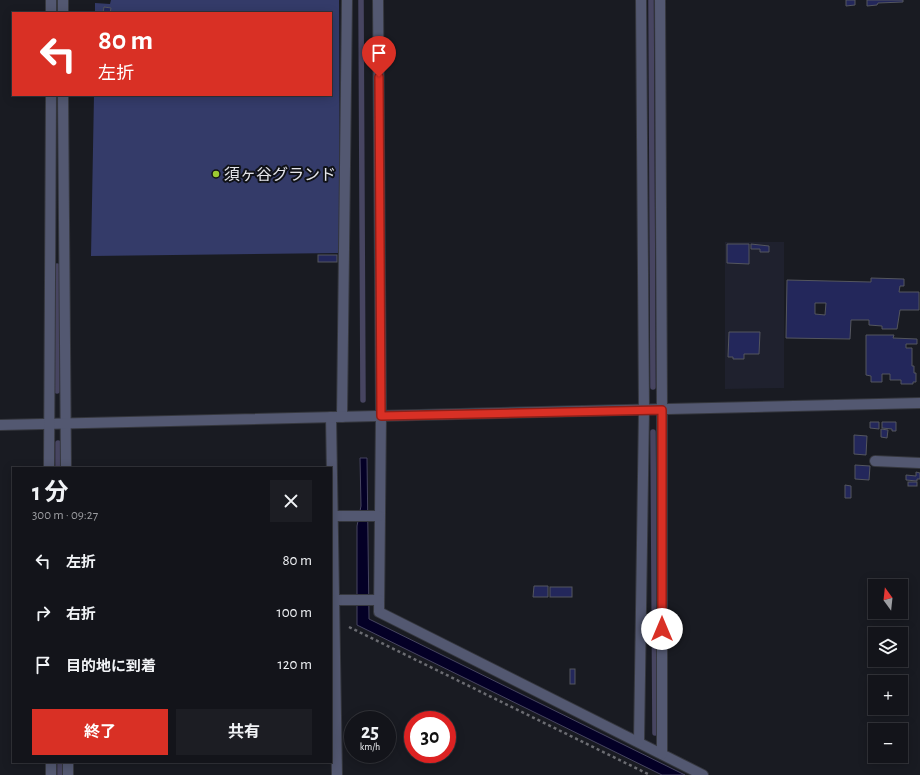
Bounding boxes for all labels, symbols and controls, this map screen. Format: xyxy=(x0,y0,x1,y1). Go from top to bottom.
text: 80 m xyxy=(98,27,153,55)
icon: left xyxy=(32,28,84,80)
pin xyxy=(362,36,396,77)
icon: arrive xyxy=(368,42,390,64)
text: 左折 xyxy=(98,65,134,83)
place label: 須ヶ谷グランド xyxy=(224,166,336,183)
marker: 須ヶ谷グランド xyxy=(211,169,221,179)
button: close xyxy=(270,480,312,522)
text: 1 分 xyxy=(32,481,68,505)
text: 300 m · 09:27 xyxy=(32,509,98,522)
icon: left xyxy=(32,550,54,572)
text: 80 m xyxy=(282,553,312,568)
text: 左折 xyxy=(66,555,96,570)
north arrow xyxy=(868,579,908,619)
map controls xyxy=(868,579,908,763)
icon: right xyxy=(32,602,54,624)
text: 100 m xyxy=(277,605,312,620)
text: 右折 xyxy=(66,607,96,622)
position arrow xyxy=(641,608,683,650)
button: layers xyxy=(868,627,908,667)
icon: arrive xyxy=(32,654,54,676)
text: 120 m xyxy=(278,657,312,672)
text: 目的地に到着 xyxy=(66,659,156,674)
button: + xyxy=(868,675,908,715)
button: 終了 xyxy=(32,709,168,755)
button: 共有 xyxy=(176,709,312,755)
speed limit sign: 30 xyxy=(404,711,456,763)
text: 25 xyxy=(361,722,379,742)
button: − xyxy=(868,723,908,763)
text: km/h xyxy=(360,742,380,752)

